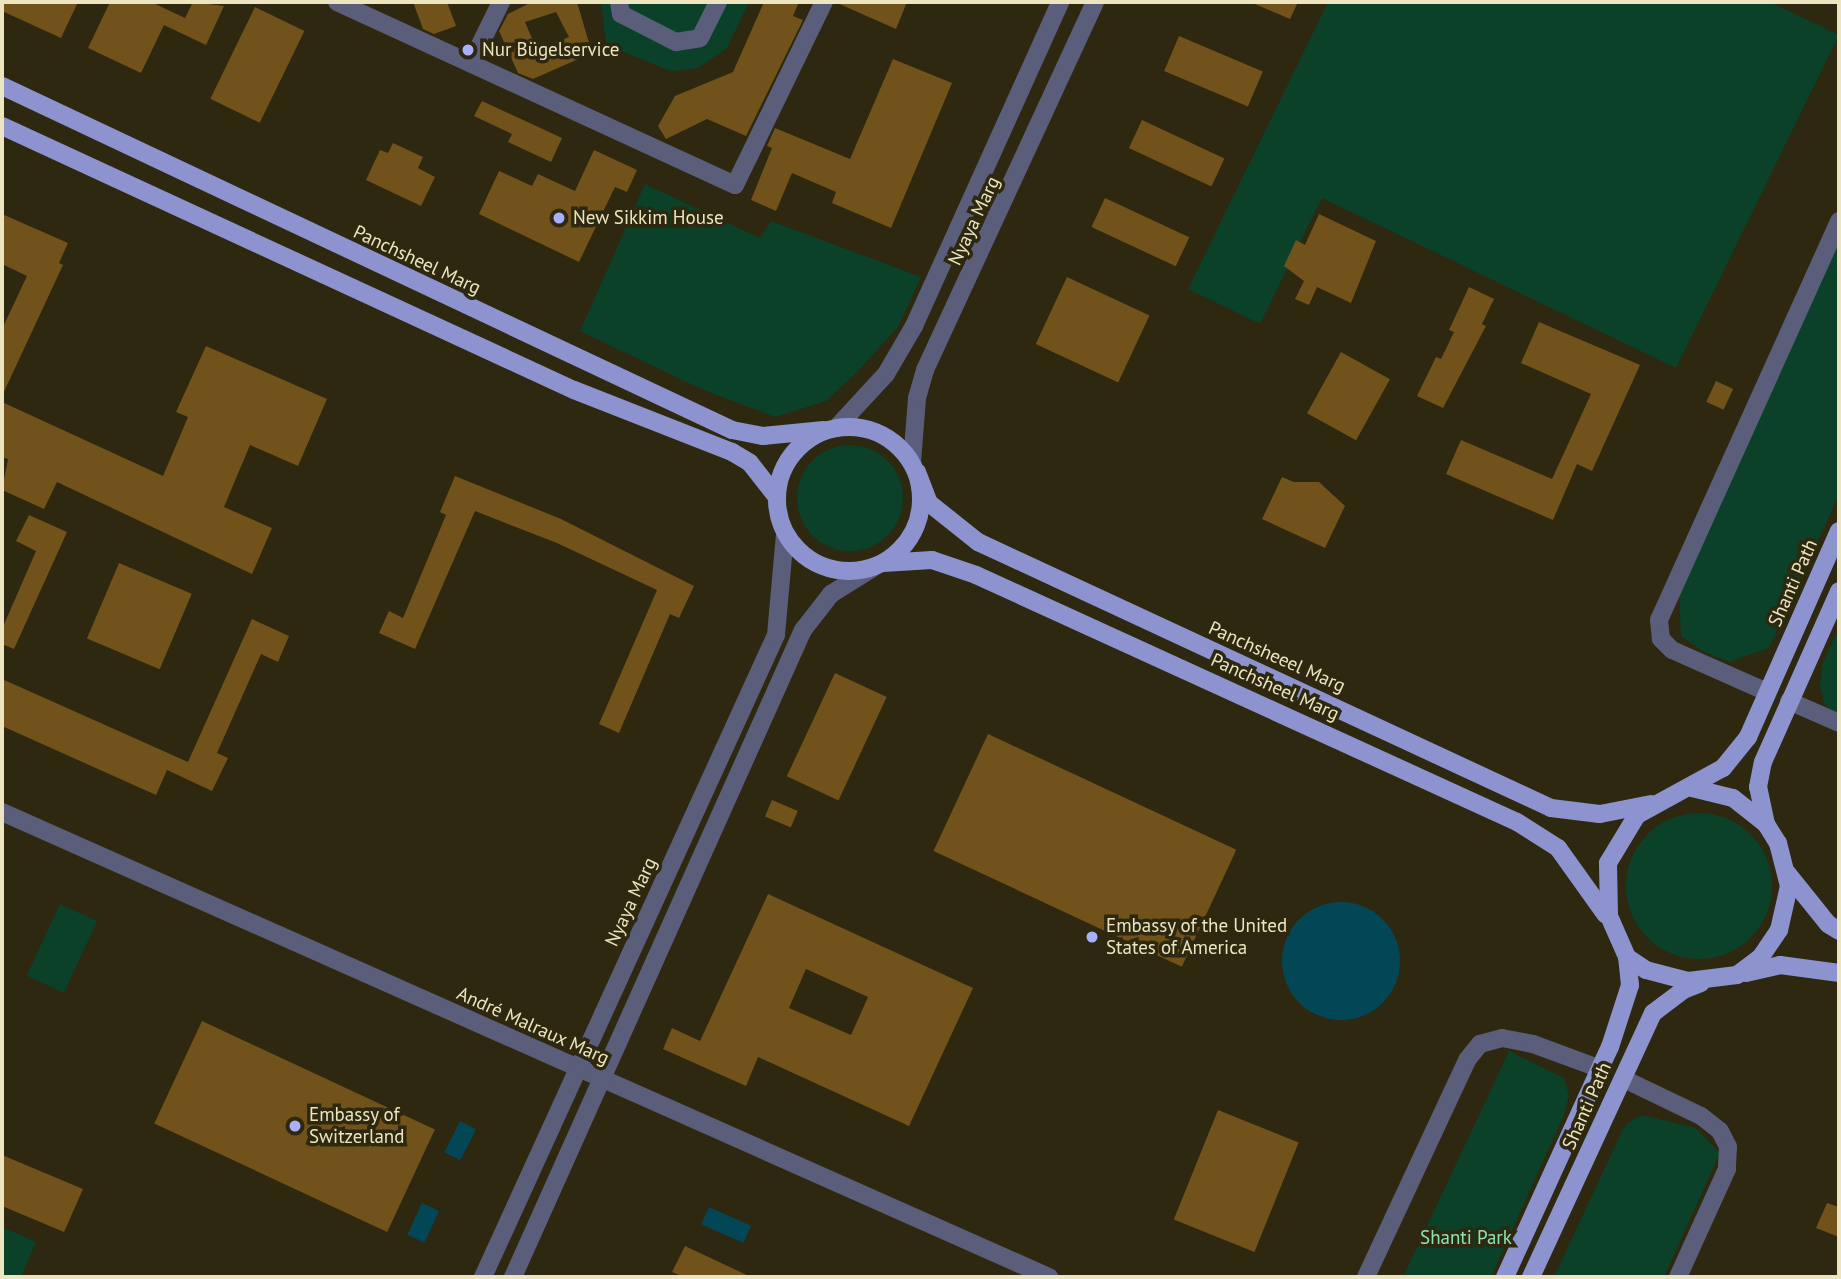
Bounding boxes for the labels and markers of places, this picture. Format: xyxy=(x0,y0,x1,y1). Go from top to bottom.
place label: Nur Bügelservice xyxy=(482,39,619,61)
marker: Nur Bügelservice xyxy=(460,42,476,58)
place label: New Sikkim House xyxy=(573,207,724,229)
marker: New Sikkim House xyxy=(551,210,567,226)
place label: Embassy of the United States of America xyxy=(1106,915,1288,959)
marker: Embassy of the United States of America xyxy=(1084,929,1100,945)
place label: Embassy of Switzerland xyxy=(309,1104,404,1148)
marker: Embassy of Switzerland xyxy=(287,1118,303,1134)

